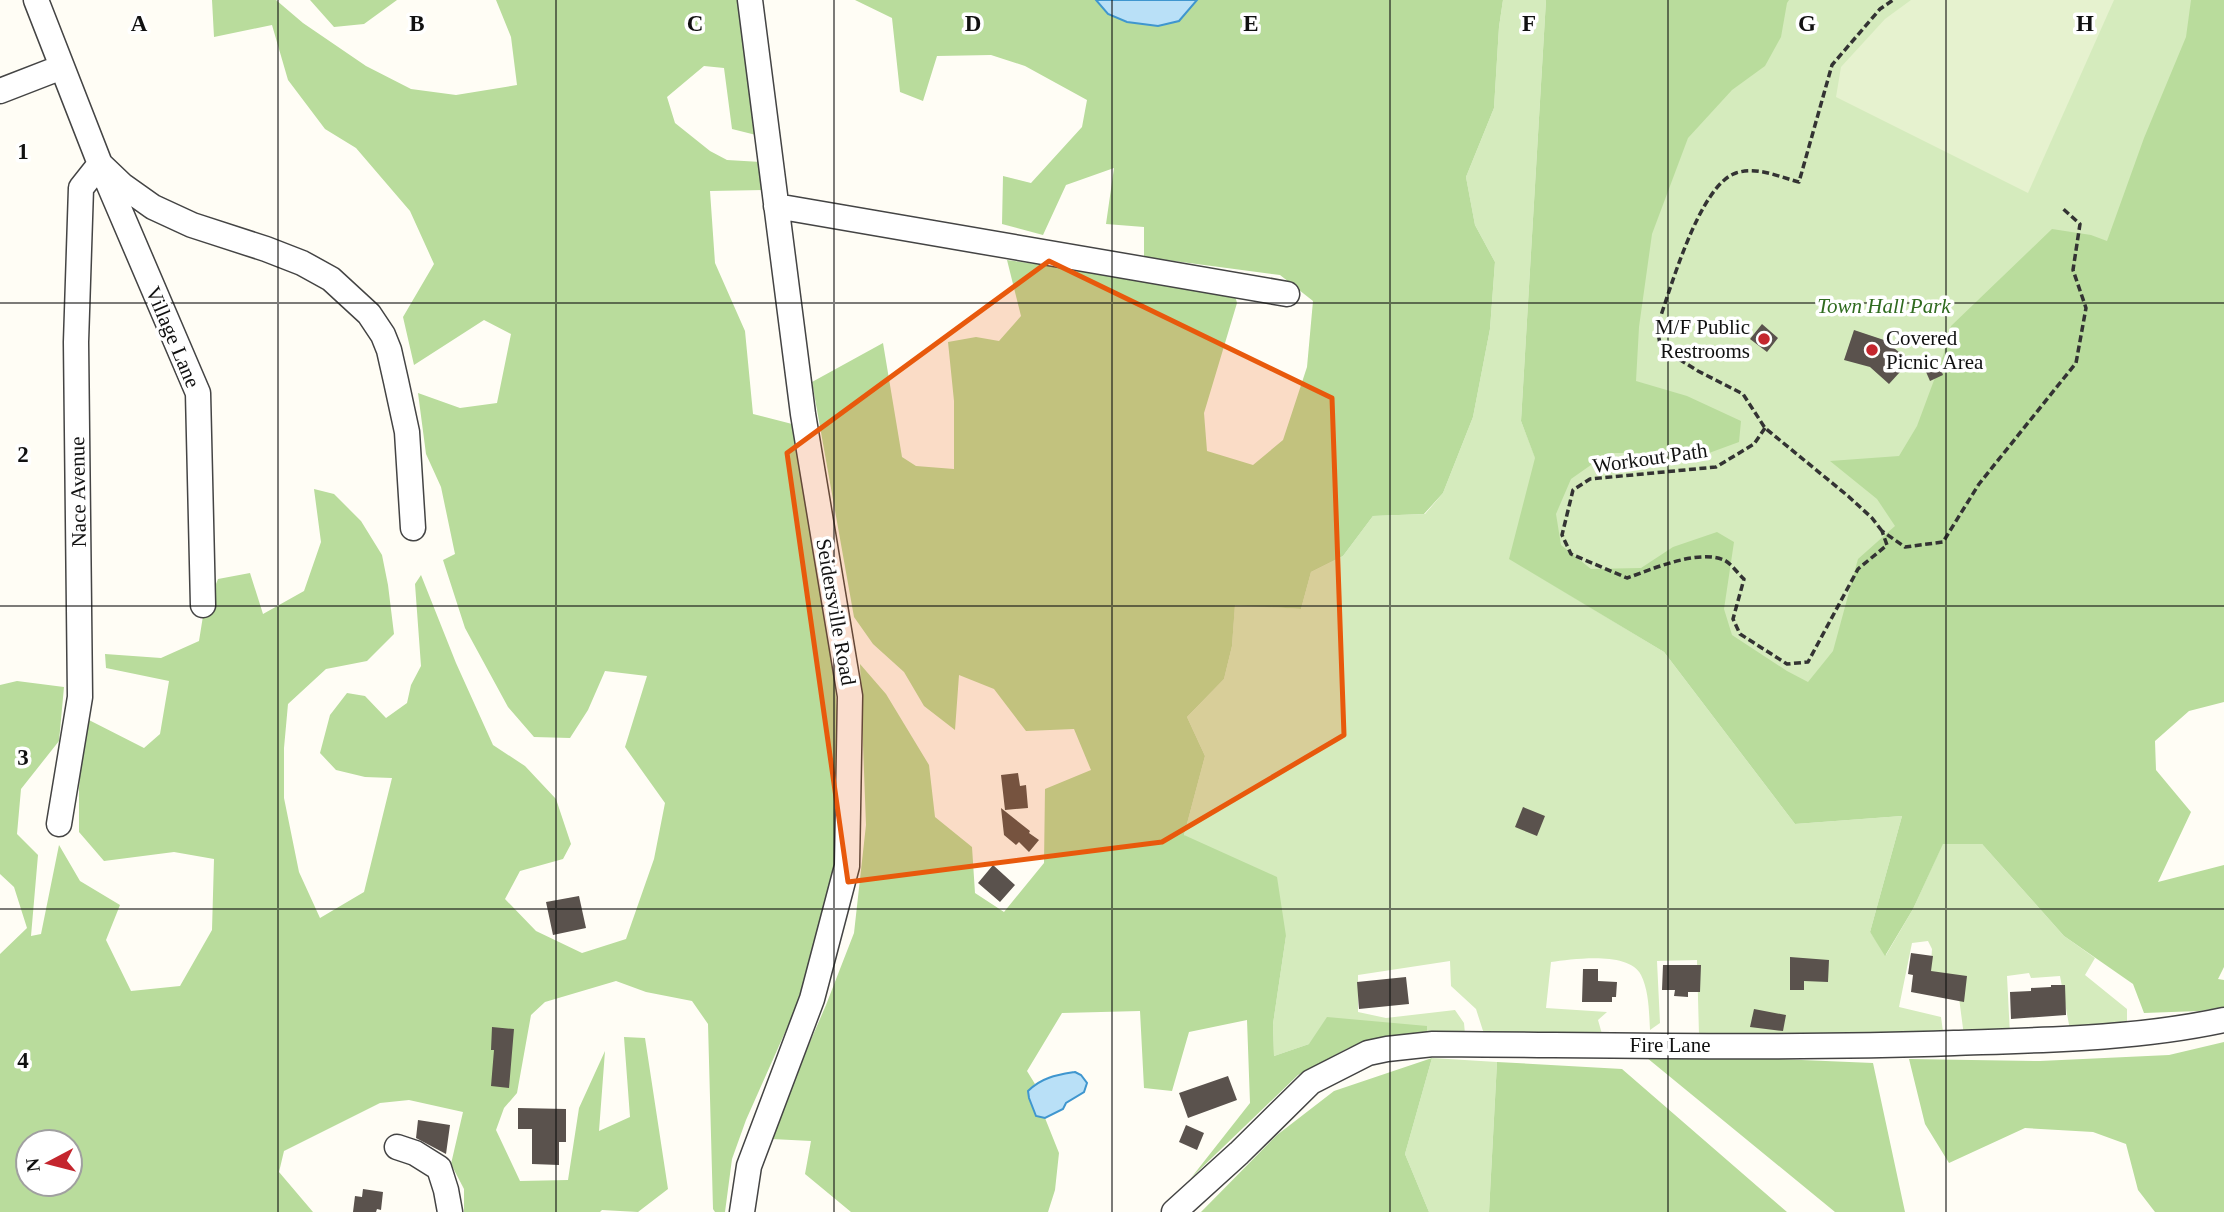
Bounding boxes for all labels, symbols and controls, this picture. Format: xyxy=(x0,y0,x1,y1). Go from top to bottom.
text: A xyxy=(131,11,148,36)
text: B xyxy=(409,11,425,36)
text: C xyxy=(687,11,703,36)
text: D xyxy=(965,11,981,36)
text: E xyxy=(1243,11,1259,36)
text: F xyxy=(1522,11,1536,36)
text: G xyxy=(1798,11,1816,36)
text: H xyxy=(2076,11,2094,36)
text: 1 xyxy=(17,139,29,164)
street label: Village Lane xyxy=(141,283,205,391)
park label: Town Hall Park xyxy=(1817,294,1951,318)
place label: M/F Public Restrooms xyxy=(1655,315,1750,363)
place label: Covered Picnic Area xyxy=(1886,326,1984,374)
marker: M/F Public Restrooms xyxy=(1756,331,1772,347)
marker: Covered Picnic Area xyxy=(1864,342,1880,358)
street label: Nace Avenue xyxy=(65,436,91,548)
street label: Workout Path xyxy=(1591,438,1709,478)
text: 2 xyxy=(17,442,29,467)
street label: Seidersville Road xyxy=(811,537,861,688)
text: 3 xyxy=(17,745,29,770)
street label: Fire Lane xyxy=(1629,1033,1711,1057)
text: 4 xyxy=(17,1048,29,1073)
north arrow xyxy=(14,1128,84,1198)
text: N xyxy=(21,1157,44,1173)

